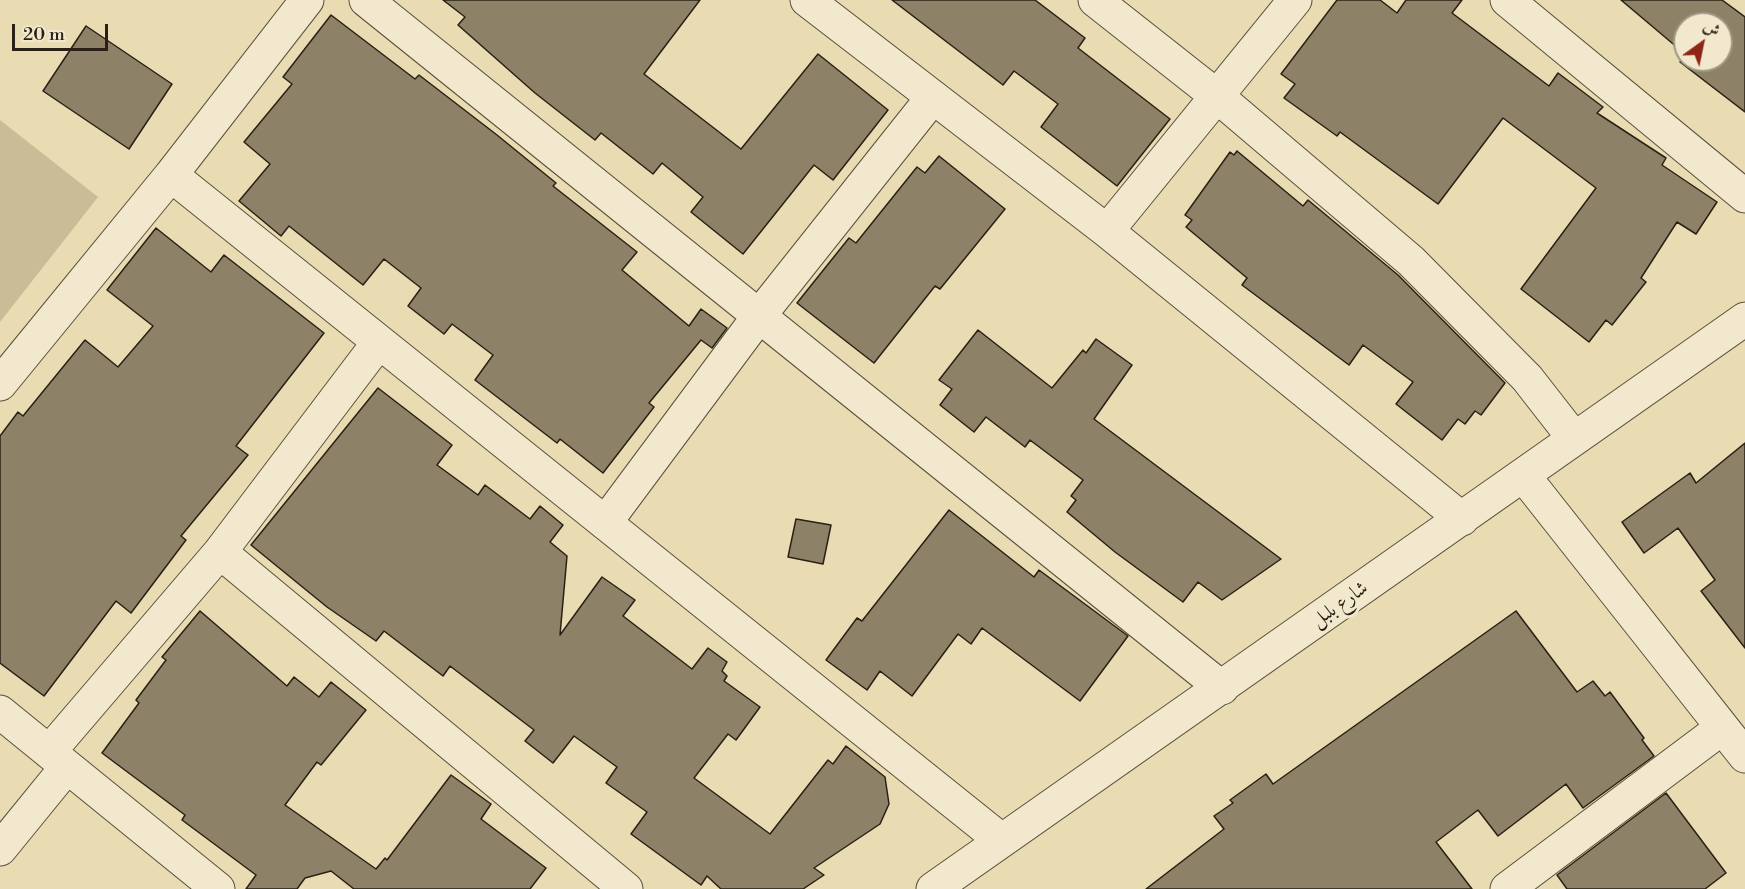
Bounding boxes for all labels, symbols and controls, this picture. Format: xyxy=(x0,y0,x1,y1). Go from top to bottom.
scale bar xyxy=(15,12,111,50)
north arrow xyxy=(1673,12,1733,72)
text: ش xyxy=(1700,16,1724,41)
text: 20 m xyxy=(23,23,65,46)
street label: شارع بلبل xyxy=(1307,577,1373,633)

